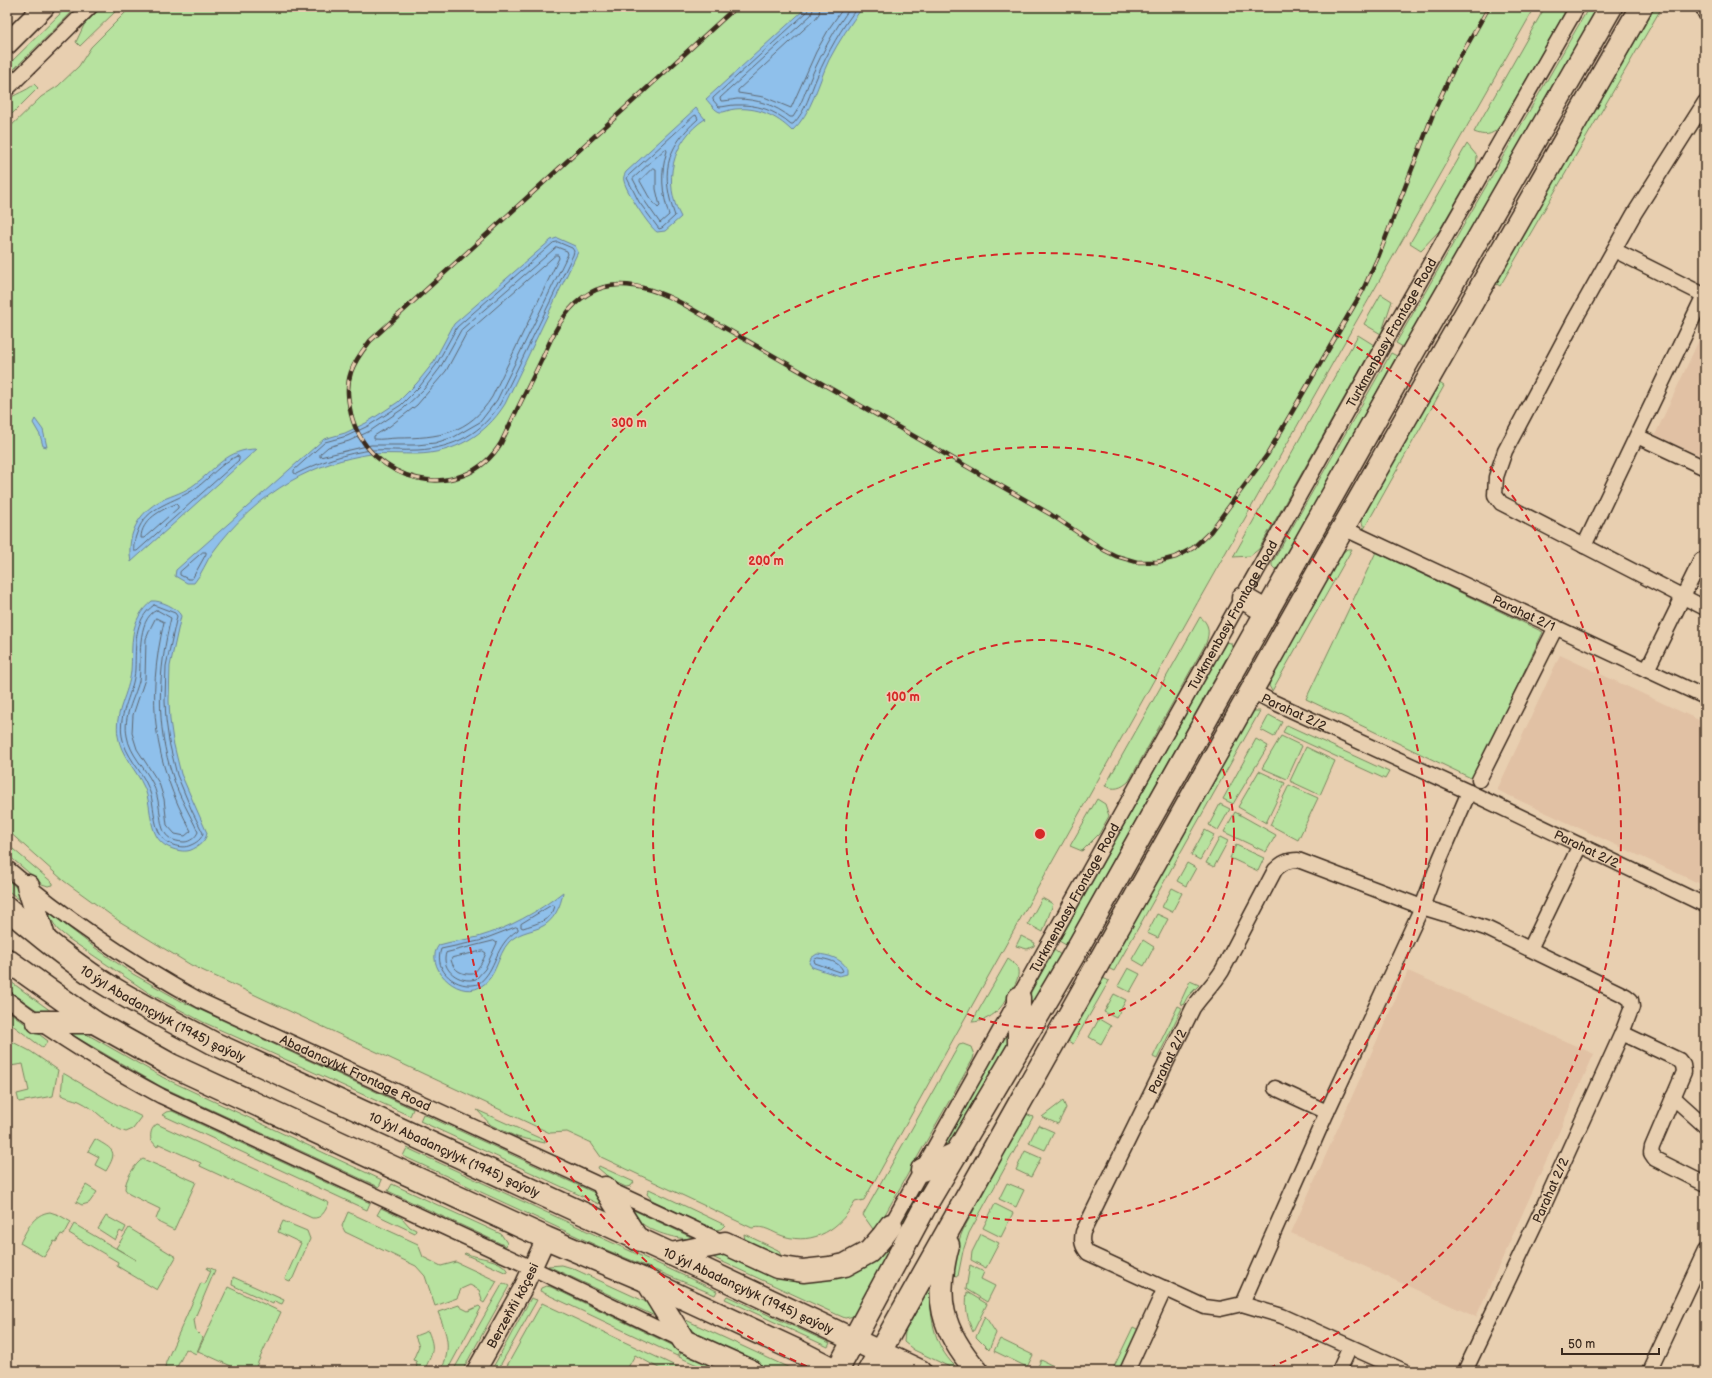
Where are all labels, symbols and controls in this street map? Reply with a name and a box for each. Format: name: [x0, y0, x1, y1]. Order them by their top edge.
street label: Turkmenbasy Frontage Road: [1343, 256, 1440, 410]
text: 300 m: [611, 416, 647, 431]
street label: Turkmenbasy Frontage Road: [1185, 538, 1281, 693]
text: 200 m: [748, 554, 784, 569]
street label: Parahat 2/1: [1490, 592, 1558, 635]
text: 100 m: [886, 690, 920, 705]
street label: Parahat 2/2: [1258, 690, 1329, 735]
street label: Turkmenbasy Frontage Road: [1027, 821, 1123, 976]
centre of rings: [1033, 827, 1047, 841]
street label: Parahat 2/2: [1551, 827, 1622, 872]
street label: 10 ýyl Abadançylyk (1945) şaýoly: [77, 962, 248, 1066]
street label: Parahat 2/2: [1145, 1026, 1191, 1097]
street label: Abadancylyk Frontage Road: [277, 1032, 433, 1115]
street label: 10 ýyl Abadançylyk (1945) şaýoly: [366, 1109, 542, 1202]
street label: Parahat 2/2: [1529, 1155, 1573, 1226]
street label: 10 ýyl Abadançylyk (1945) şaýoly: [660, 1244, 836, 1338]
street label: Berzeňňi köçesi: [484, 1261, 542, 1351]
scale bar: [1562, 1330, 1659, 1356]
text: 50 m: [1568, 1337, 1595, 1352]

